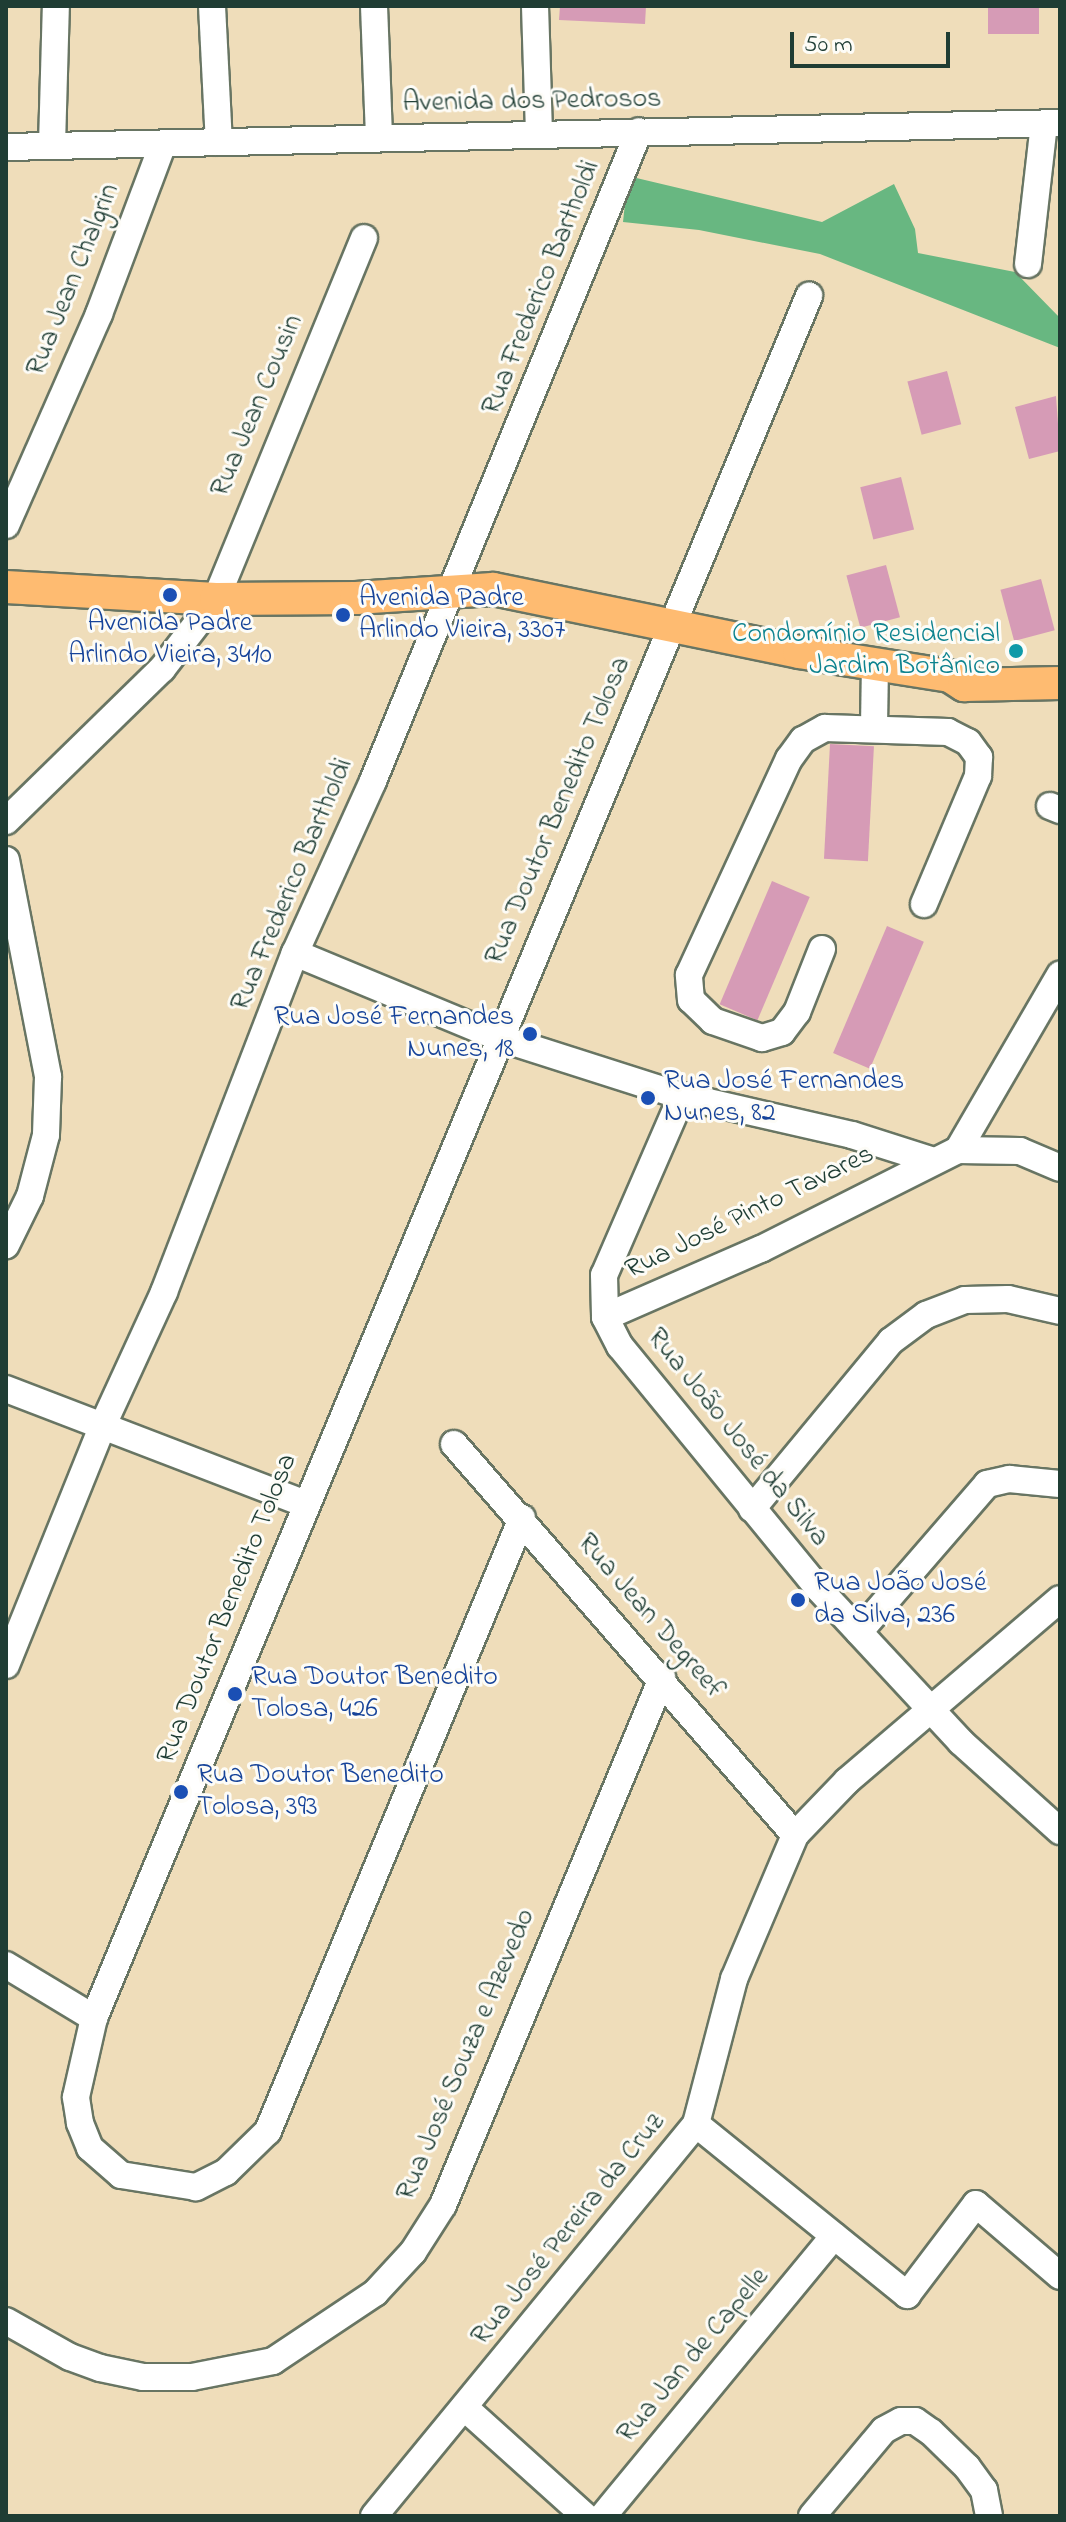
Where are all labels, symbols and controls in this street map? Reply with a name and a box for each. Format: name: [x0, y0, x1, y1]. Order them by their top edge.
scale bar: [794, 16, 954, 66]
text: 50 m: [804, 28, 853, 63]
street label: Avenida dos Pedrosos: [402, 83, 662, 121]
street label: Rua Frederico Bartholdi: [476, 156, 608, 420]
street label: Rua Jean Chalgrin: [20, 179, 128, 381]
street label: Rua Jean Cousin: [205, 310, 311, 502]
place label: Avenida Padre Arlindo Vieira, 3307: [359, 582, 565, 648]
marker: Avenida Padre Arlindo Vieira, 3410: [161, 586, 179, 604]
marker: Avenida Padre Arlindo Vieira, 3307: [334, 606, 352, 624]
place label: Avenida Padre Arlindo Vieira, 3410: [68, 607, 272, 673]
place label: Condomínio Residencial Jardim Botânico: [732, 618, 1000, 684]
marker: Condomínio Residencial Jardim Botânico: [1007, 642, 1025, 660]
street label: Rua Doutor Benedito Tolosa: [479, 652, 639, 970]
street label: Rua Frederico Bartholdi: [225, 754, 361, 1016]
place label: Rua José Fernandes Nunes, 18: [274, 1001, 514, 1067]
marker: Rua José Fernandes Nunes, 18: [521, 1025, 539, 1043]
place label: Rua José Fernandes Nunes, 82: [664, 1065, 904, 1131]
marker: Rua José Fernandes Nunes, 82: [639, 1089, 657, 1107]
street label: Rua José Pinto Tavares: [620, 1138, 880, 1288]
street label: Rua João José da Silva: [639, 1322, 835, 1554]
street label: Rua Doutor Benedito Tolosa: [150, 1449, 306, 1769]
street label: Rua Jean Degreef: [569, 1527, 731, 1707]
place label: Rua João José da Silva, 236: [814, 1567, 987, 1633]
marker: Rua João José da Silva, 236: [789, 1591, 807, 1609]
place label: Rua Doutor Benedito Tolosa, 426: [251, 1661, 498, 1727]
marker: Rua Doutor Benedito Tolosa, 426: [226, 1685, 244, 1703]
place label: Rua Doutor Benedito Tolosa, 393: [197, 1759, 444, 1825]
marker: Rua Doutor Benedito Tolosa, 393: [172, 1783, 190, 1801]
street label: Rua José Souza e Azevedo: [390, 1904, 544, 2206]
street label: Rua José Pereira da Cruz: [465, 2107, 673, 2353]
street label: Rua Jan de Capelle: [611, 2261, 777, 2451]

